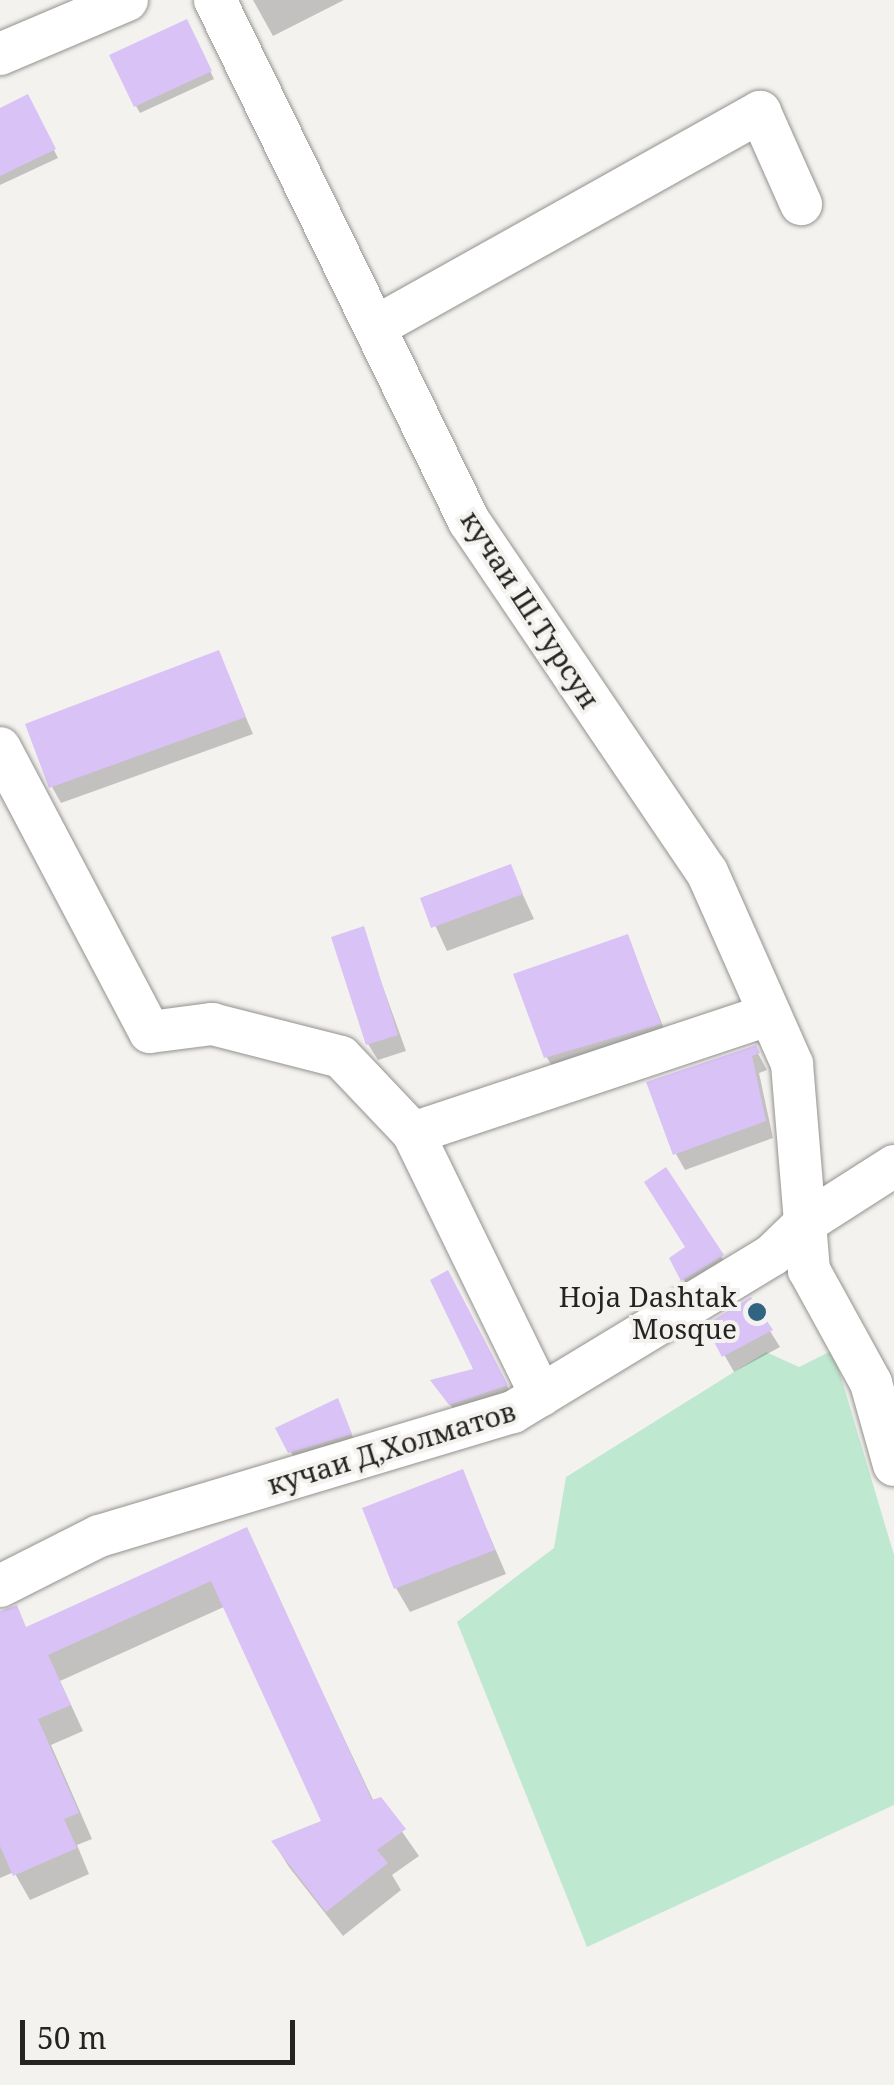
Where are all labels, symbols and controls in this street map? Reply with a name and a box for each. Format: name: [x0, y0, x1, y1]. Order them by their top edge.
street label: кучаи Ш.Турсун: [455, 504, 607, 714]
place label: Hoja Dashtak Mosque: [559, 1279, 737, 1345]
marker: Hoja Dashtak Mosque: [746, 1301, 768, 1323]
street label: кучаи Д,Холматов: [263, 1393, 519, 1501]
scale bar: [25, 2000, 300, 2062]
text: 50 m: [37, 2017, 107, 2058]

